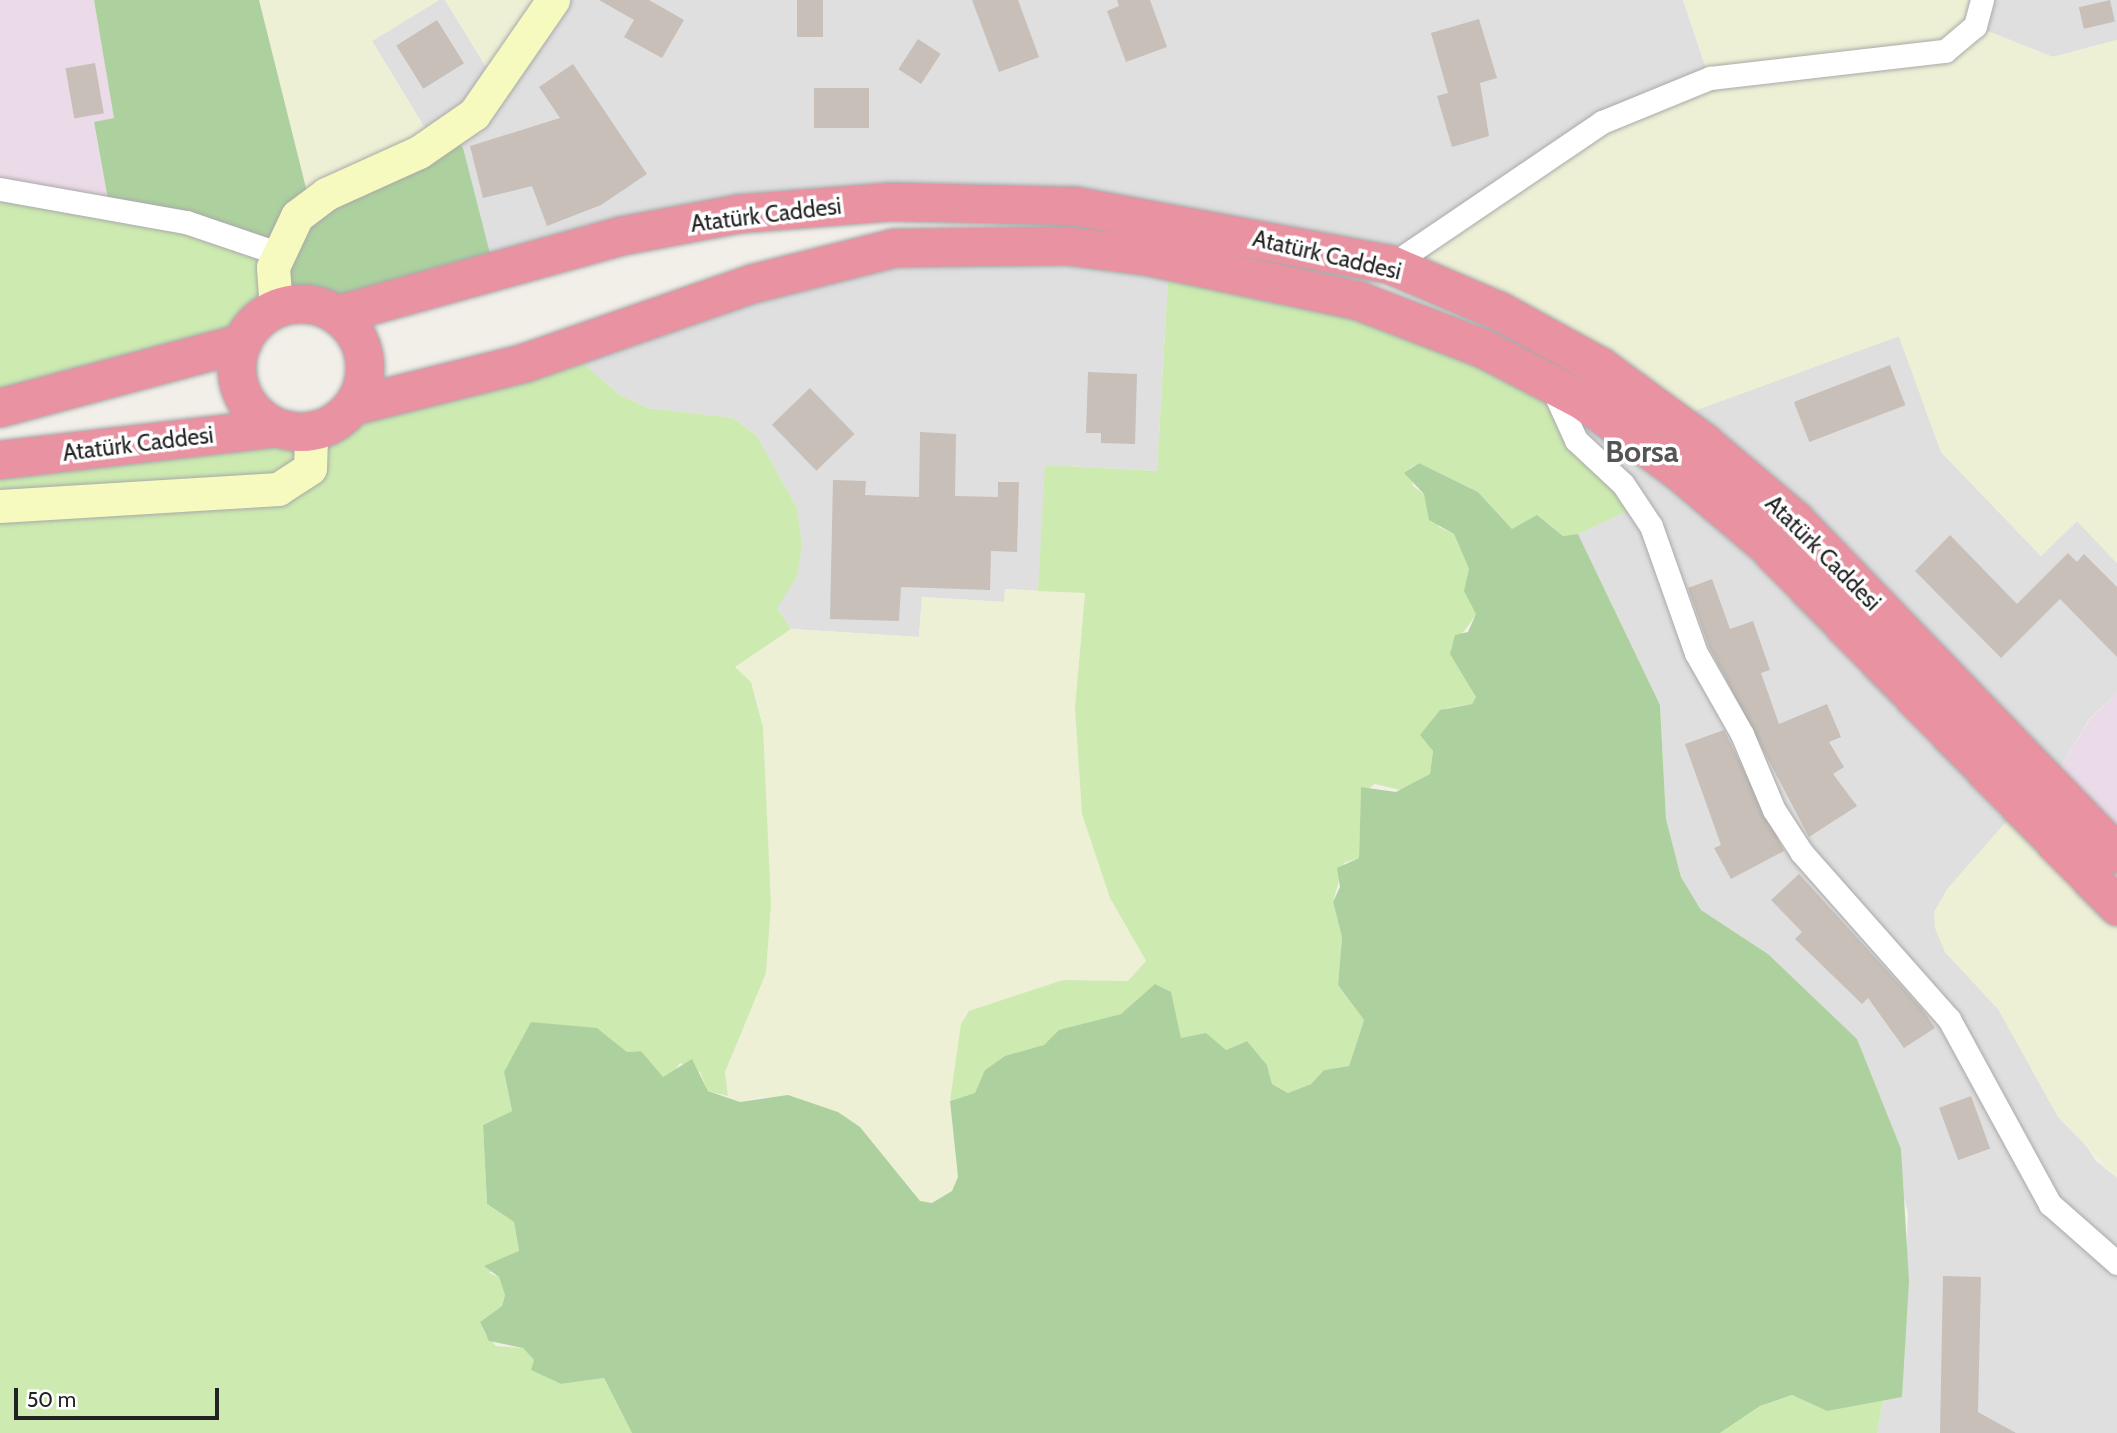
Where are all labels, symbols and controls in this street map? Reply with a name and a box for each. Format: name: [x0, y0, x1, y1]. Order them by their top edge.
street label: Atatürk Caddesi: [689, 192, 843, 238]
street label: Atatürk Caddesi: [1250, 225, 1404, 285]
street label: Atatürk Caddesi: [61, 421, 215, 467]
district label: Borsa: [1605, 434, 1679, 470]
street label: Atatürk Caddesi: [1760, 490, 1886, 616]
scale bar: [18, 1374, 222, 1418]
text: 50 m: [27, 1387, 76, 1412]

